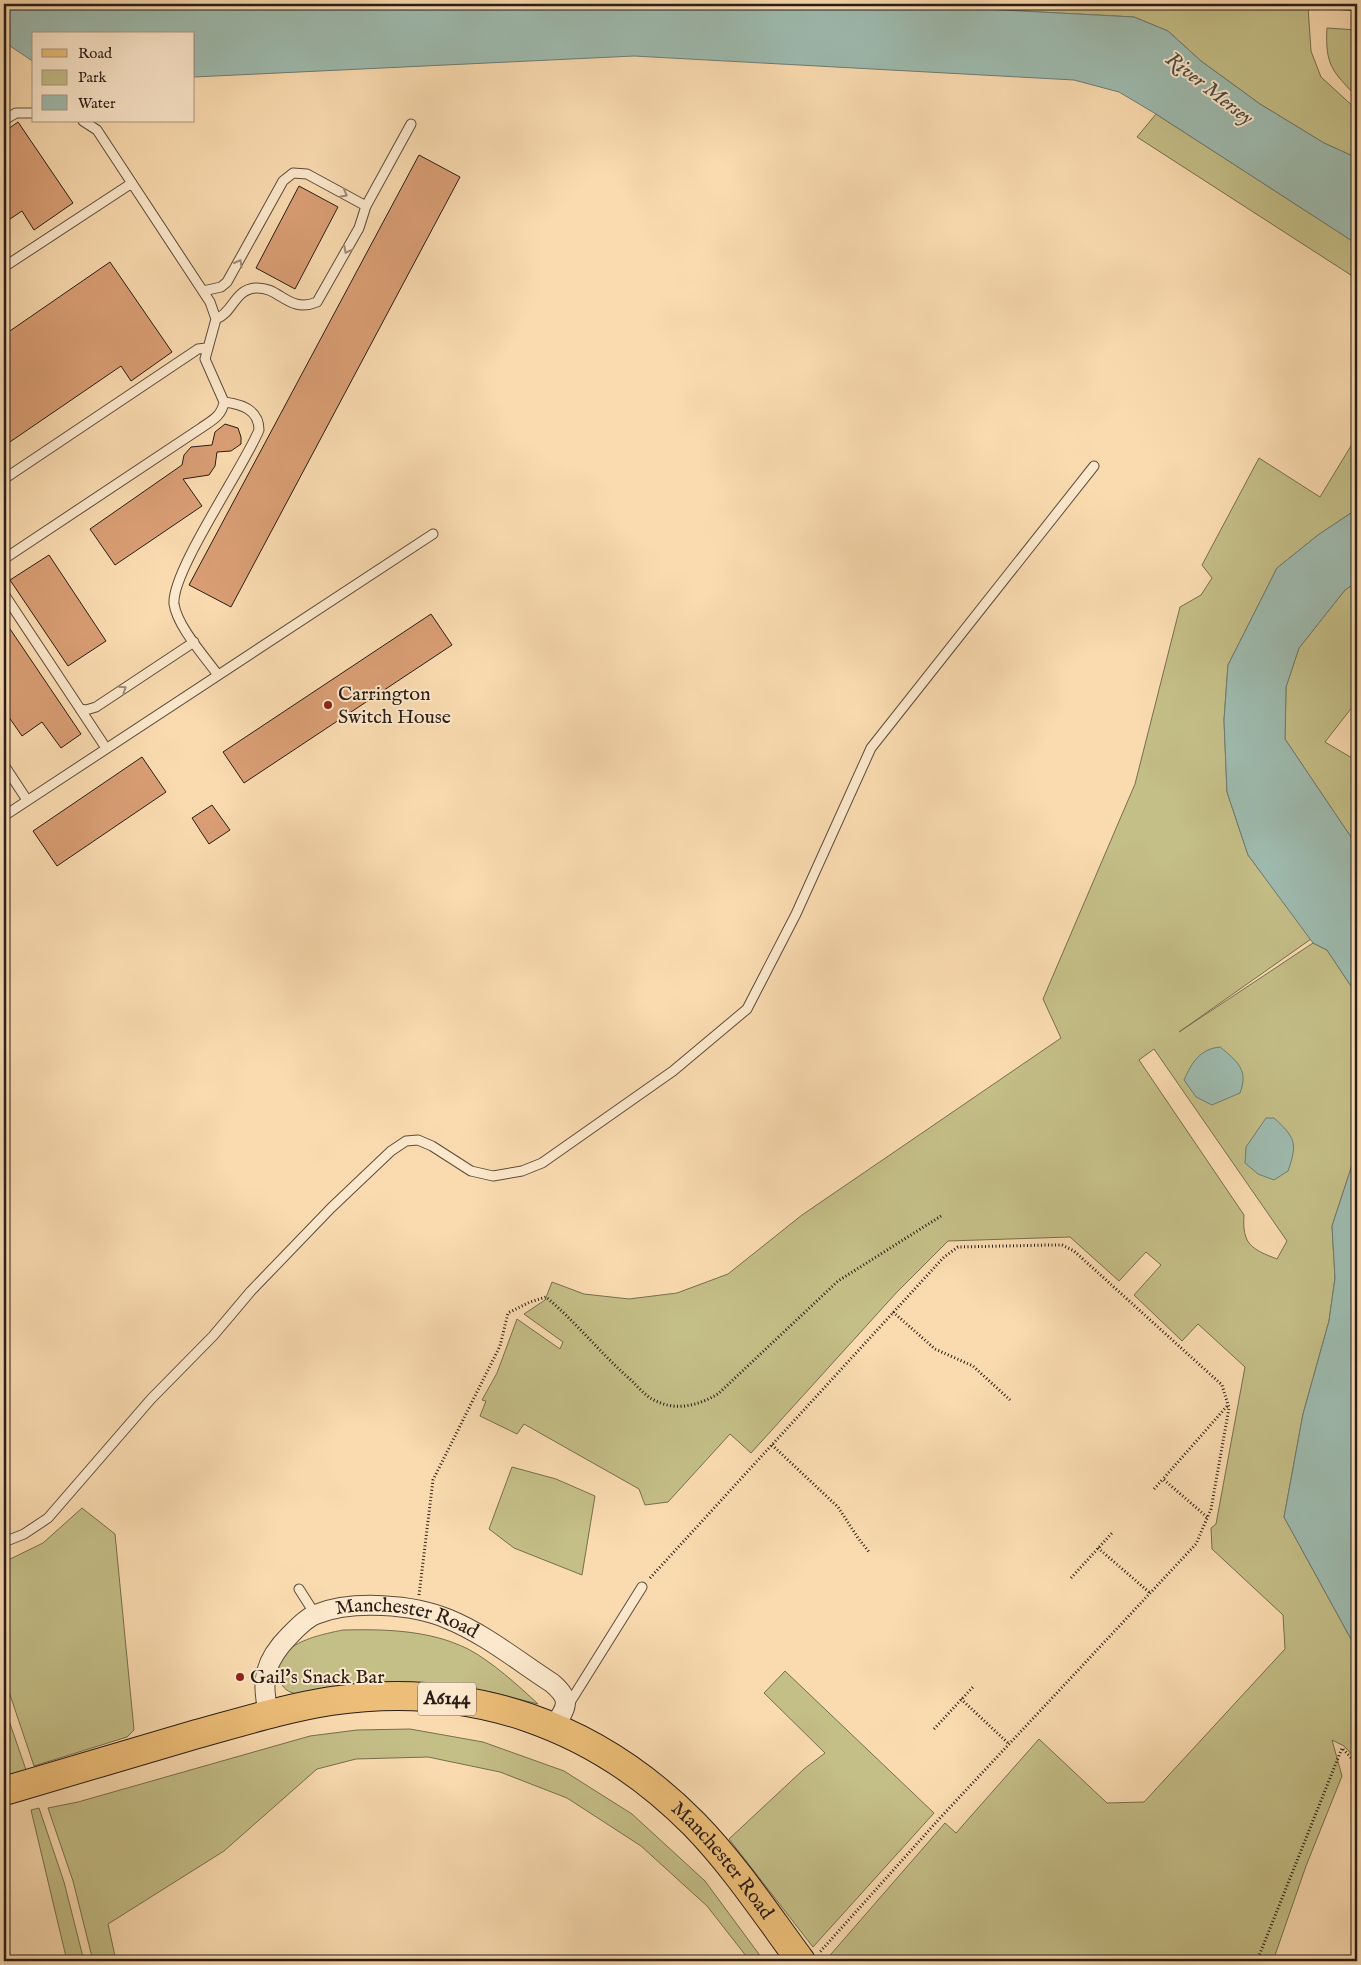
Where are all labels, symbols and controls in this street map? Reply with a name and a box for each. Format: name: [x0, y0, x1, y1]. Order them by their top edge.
legend: [32, 32, 195, 122]
text: Road: [78, 44, 113, 63]
water label: River Mersey: [1160, 46, 1258, 132]
text: Park: [78, 68, 108, 87]
text: Water: [78, 94, 116, 113]
one-way arrow: [339, 188, 348, 198]
one-way arrow: [343, 245, 353, 254]
one-way arrow: [233, 259, 243, 268]
place label: Carrington Switch House: [338, 682, 451, 730]
one-way arrow: [117, 686, 126, 695]
marker: Carrington Switch House: [322, 699, 334, 711]
street label: Manchester Road: [334, 1593, 483, 1644]
place label: Gail's Snack Bar: [250, 1665, 385, 1690]
marker: Gail's Snack Bar: [234, 1671, 246, 1683]
road number: A6144: [418, 1682, 476, 1716]
street label: Manchester Road: [666, 1796, 779, 1925]

